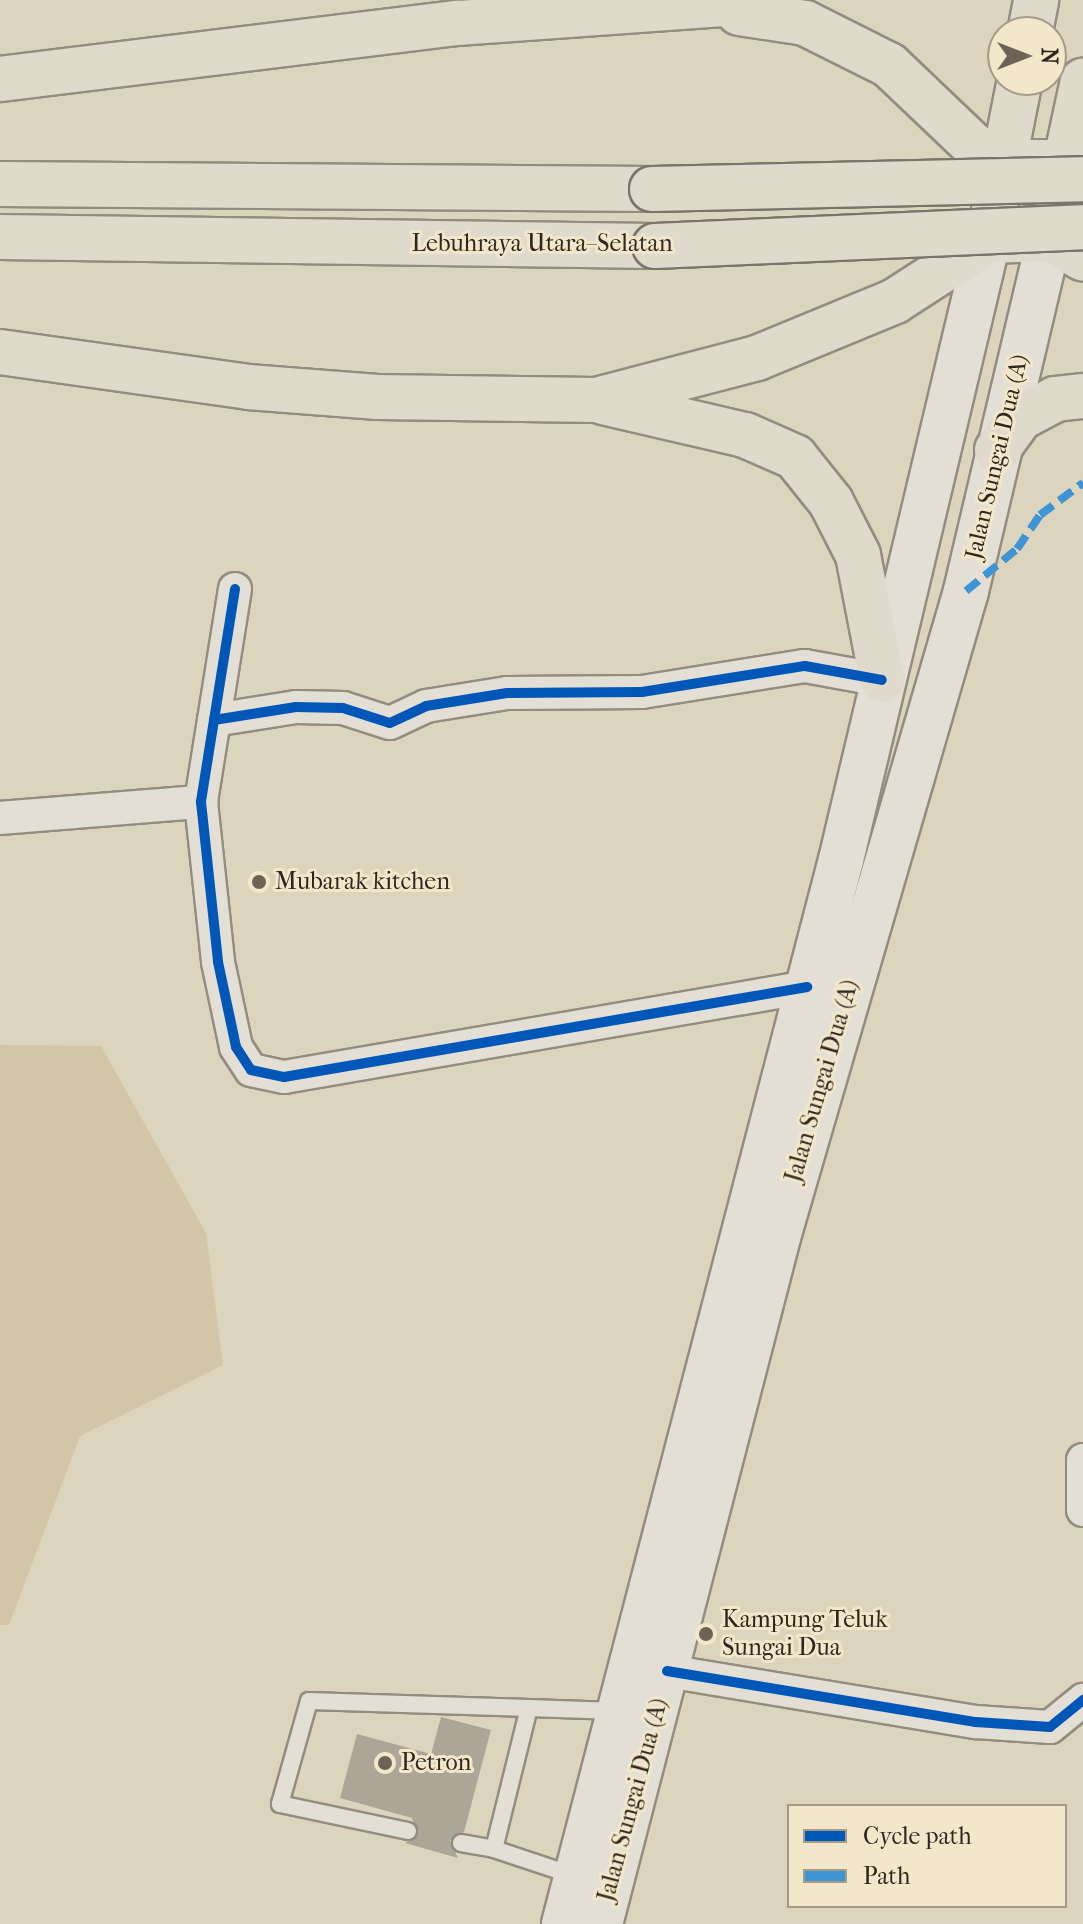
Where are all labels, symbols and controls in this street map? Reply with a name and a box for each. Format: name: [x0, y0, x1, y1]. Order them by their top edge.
north arrow: [987, 16, 1067, 96]
text: N: [1036, 48, 1062, 64]
street label: Lebuhraya Utara–Selatan: [411, 230, 673, 258]
street label: Jalan Sungai Dua (A): [959, 352, 1035, 562]
place label: Mubarak kitchen: [275, 868, 450, 896]
marker: Mubarak kitchen: [250, 873, 268, 891]
street label: Jalan Sungai Dua (A): [779, 976, 865, 1186]
place label: Kampung Teluk Sungai Dua: [722, 1606, 888, 1662]
marker: Kampung Teluk Sungai Dua: [697, 1625, 715, 1643]
street label: Jalan Sungai Dua (A): [592, 1695, 674, 1905]
place label: Petron: [401, 1749, 471, 1777]
marker: Petron: [376, 1754, 394, 1772]
legend: [787, 1804, 1067, 1908]
text: Cycle path: [863, 1822, 972, 1850]
text: Path: [863, 1862, 910, 1890]

